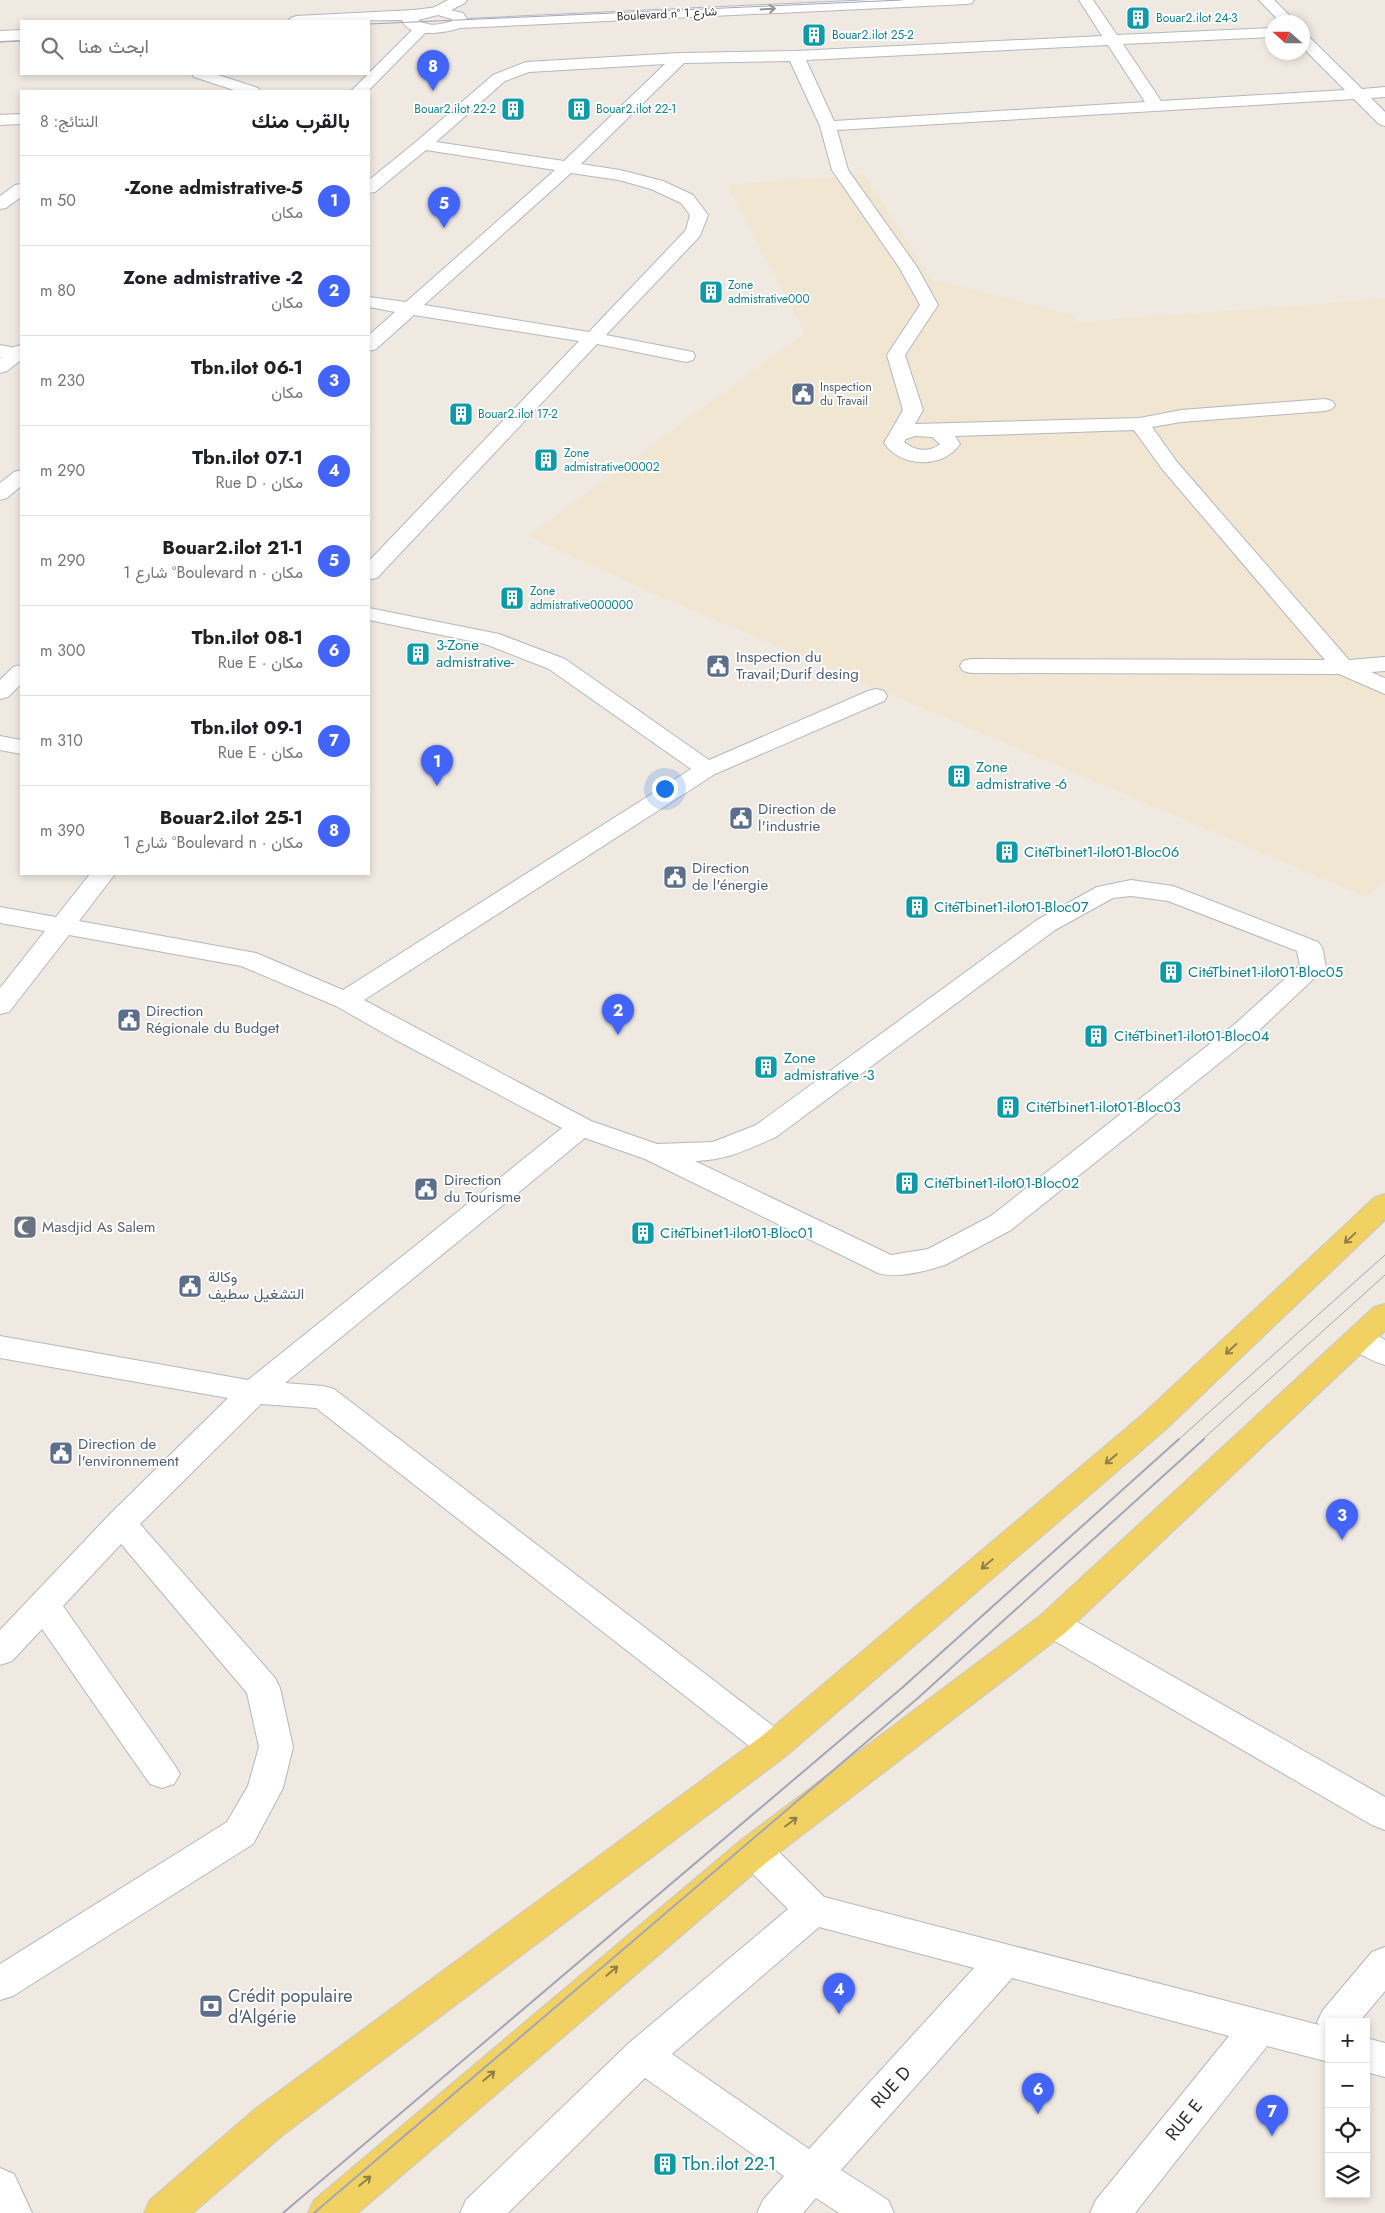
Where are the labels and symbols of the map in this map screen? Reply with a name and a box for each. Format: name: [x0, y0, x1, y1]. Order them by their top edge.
street label: Boulevard n° شارع 1: [616, 2, 718, 26]
one-way arrow: [760, 5, 776, 14]
building icon: Bouar2.ilot 24-3: [1125, 5, 1151, 31]
place label: Bouar2.ilot 24-3: [1156, 9, 1238, 27]
north arrow: [1265, 15, 1310, 60]
building icon: Bouar2.ilot 25-2: [801, 22, 827, 48]
place label: Bouar2.ilot 25-2: [832, 26, 914, 44]
pin: 8: [417, 50, 449, 91]
building icon: Bouar2.ilot 22-2: [500, 96, 526, 122]
building icon: Bouar2.ilot 22-1: [566, 96, 592, 122]
place label: Bouar2.ilot 22-2: [414, 100, 496, 118]
place label: Bouar2.ilot 22-1: [596, 100, 676, 118]
pin: 5: [428, 187, 460, 228]
place label: Zone admistrative000: [728, 276, 810, 308]
building icon: Zone admistrative000: [698, 279, 724, 305]
place label: Inspection du Travail: [820, 378, 872, 410]
public building icon: Inspection du Travail: [790, 381, 816, 407]
building icon: Bouar2.ilot 17-2: [448, 401, 474, 427]
place label: Bouar2.ilot 17-2: [478, 405, 558, 423]
place label: Zone admistrative00002: [564, 444, 660, 476]
building icon: Zone admistrative00002: [533, 447, 559, 473]
place label: Zone admistrative000000: [530, 582, 633, 614]
building icon: Zone admistrative000000: [499, 585, 525, 611]
place label: 3-Zone admistrative-: [436, 634, 515, 673]
building icon: 3-Zone admistrative-: [405, 641, 431, 667]
place label: Inspection du Travail;Durif desing: [736, 646, 859, 685]
public building icon: Inspection du Travail;Durif desing: [705, 653, 731, 679]
pin: 1: [421, 745, 453, 786]
place label: Zone admistrative -6: [976, 756, 1067, 795]
building icon: Zone admistrative -6: [946, 763, 972, 789]
your location: [652, 776, 678, 802]
place label: Direction de l'industrie: [758, 798, 837, 837]
public building icon: Direction de l'industrie: [728, 805, 754, 831]
building icon: CitéTbinet1-ilot01-Bloc06: [994, 839, 1020, 865]
place label: CitéTbinet1-ilot01-Bloc06: [1024, 841, 1179, 863]
place label: Direction de l'énergie: [692, 857, 768, 896]
public building icon: Direction de l'énergie: [662, 864, 688, 890]
building icon: CitéTbinet1-ilot01-Bloc07: [904, 894, 930, 920]
place label: CitéTbinet1-ilot01-Bloc07: [934, 896, 1089, 918]
building icon: CitéTbinet1-ilot01-Bloc05: [1158, 959, 1184, 985]
place label: CitéTbinet1-ilot01-Bloc05: [1188, 961, 1343, 983]
pin: 2: [602, 994, 634, 1035]
place label: Direction Régionale du Budget: [146, 1000, 280, 1039]
public building icon: Direction Régionale du Budget: [116, 1007, 142, 1033]
building icon: CitéTbinet1-ilot01-Bloc04: [1083, 1023, 1109, 1049]
place label: CitéTbinet1-ilot01-Bloc04: [1114, 1025, 1270, 1047]
place label: Zone admistrative -3: [784, 1047, 875, 1086]
building icon: Zone admistrative -3: [753, 1054, 779, 1080]
building icon: CitéTbinet1-ilot01-Bloc03: [995, 1094, 1021, 1120]
place label: CitéTbinet1-ilot01-Bloc03: [1026, 1096, 1181, 1118]
place label: Direction du Tourisme: [444, 1169, 521, 1208]
building icon: CitéTbinet1-ilot01-Bloc02: [894, 1170, 920, 1196]
place label: CitéTbinet1-ilot01-Bloc02: [924, 1172, 1079, 1194]
public building icon: Direction du Tourisme: [413, 1176, 439, 1202]
mosque icon: Masdjid As Salem: [12, 1214, 38, 1240]
place label: Masdjid As Salem: [42, 1216, 155, 1238]
building icon: CitéTbinet1-ilot01-Bloc01: [630, 1220, 656, 1246]
place label: CitéTbinet1-ilot01-Bloc01: [660, 1222, 814, 1244]
one-way arrow: [1343, 1232, 1356, 1244]
place label: وكالة التشغيل سطيف: [208, 1266, 304, 1305]
public building icon: وكالة التشغيل سطيف: [177, 1273, 203, 1299]
one-way arrow: [1225, 1343, 1238, 1355]
place label: Direction de l'environnement: [78, 1433, 179, 1472]
public building icon: Direction de l'environnement: [48, 1440, 74, 1466]
one-way arrow: [1105, 1453, 1118, 1464]
pin: 3: [1326, 1499, 1358, 1540]
one-way arrow: [981, 1558, 994, 1570]
one-way arrow: [784, 1817, 797, 1828]
one-way arrow: [606, 1965, 619, 1977]
pin: 4: [823, 1973, 855, 2014]
place label: Crédit populaire d'Algérie: [228, 1983, 353, 2030]
bank icon: Crédit populaire d'Algérie: [198, 1993, 224, 2019]
street label: RUE D: [865, 2060, 917, 2114]
one-way arrow: [482, 2070, 495, 2082]
pin: 6: [1022, 2073, 1054, 2114]
street label: RUE E: [1159, 2094, 1209, 2146]
pin: 7: [1256, 2095, 1288, 2136]
building icon: Tbn.ilot 22-1: [652, 2151, 678, 2177]
place label: Tbn.ilot 22-1: [682, 2151, 776, 2177]
one-way arrow: [358, 2176, 371, 2187]

